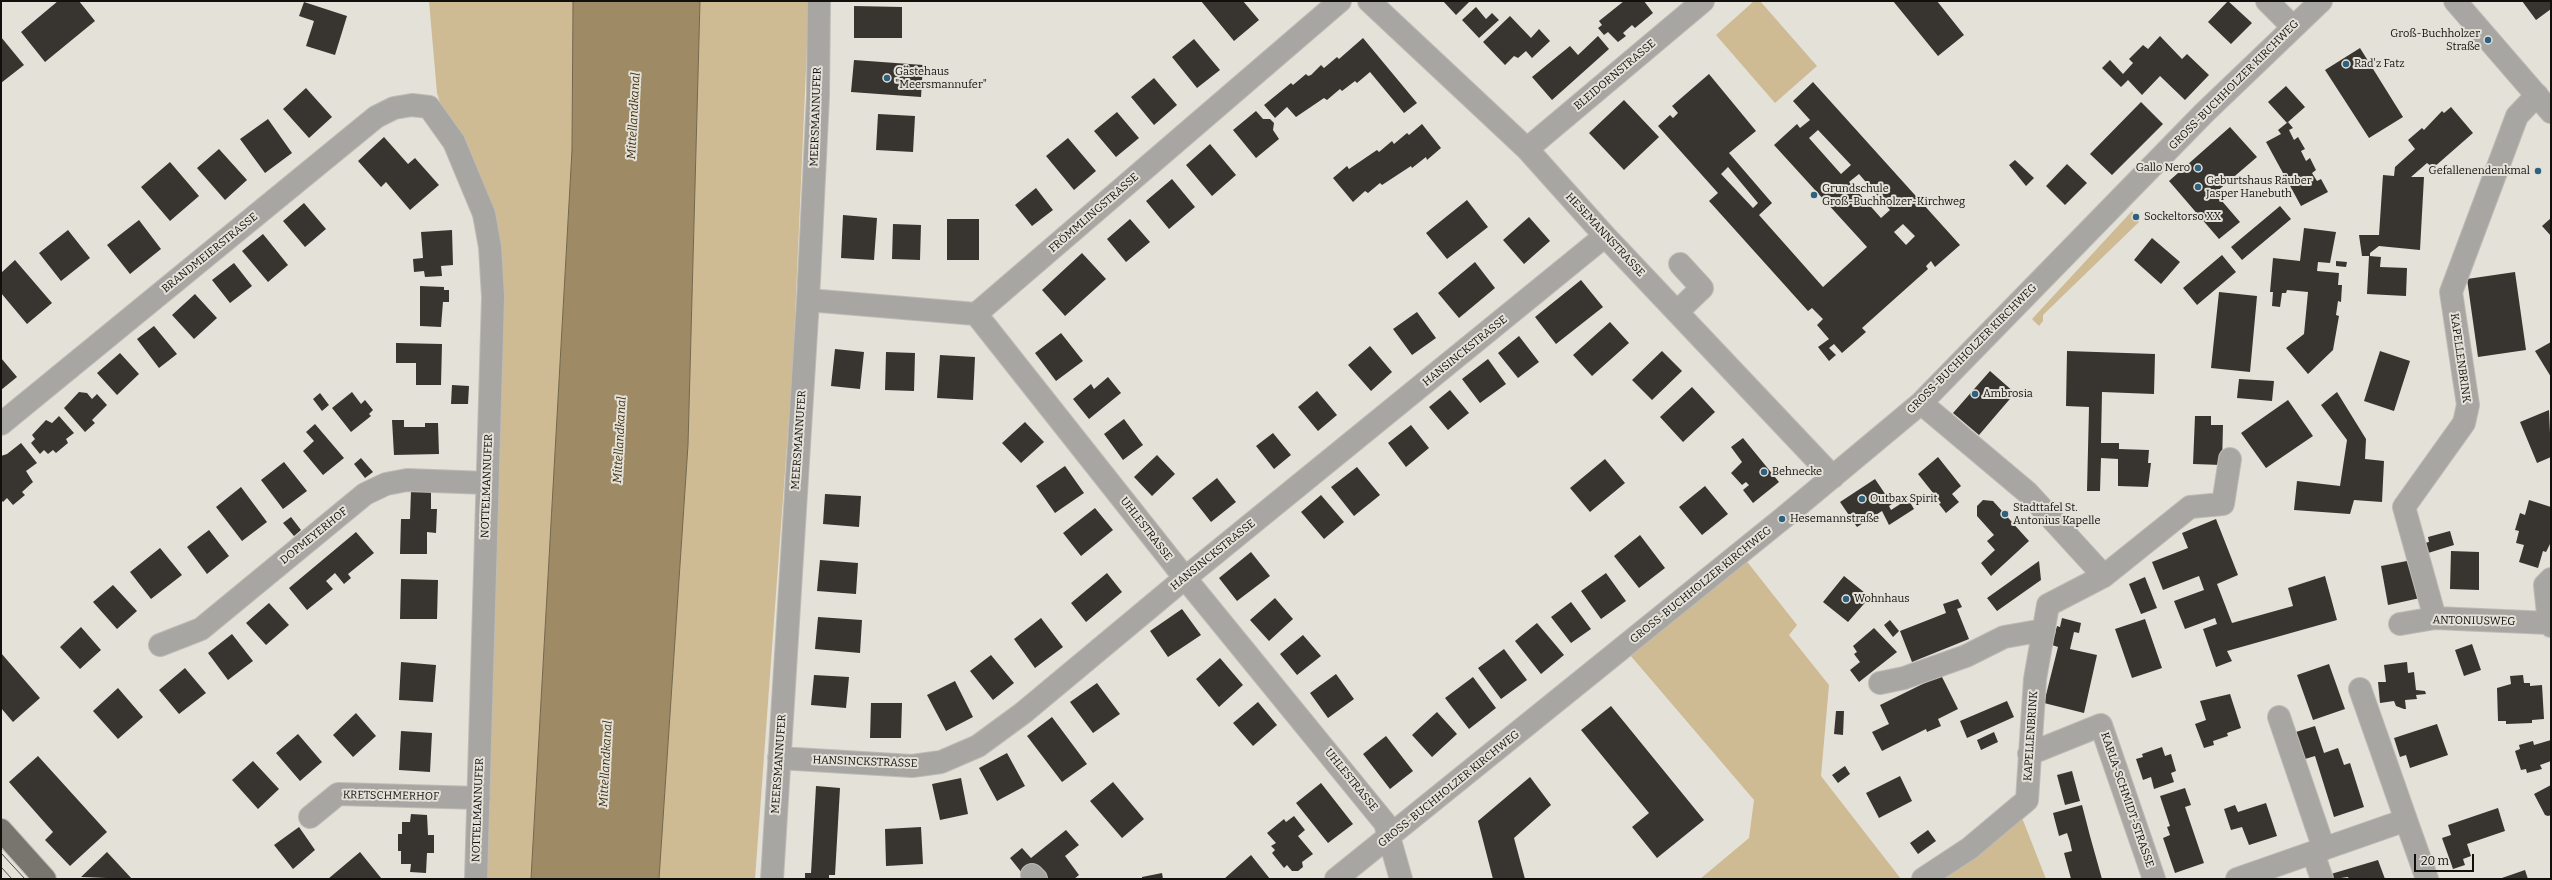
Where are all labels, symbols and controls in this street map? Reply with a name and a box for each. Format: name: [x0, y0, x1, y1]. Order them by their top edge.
street label: GROSS-BUCHHOLZER KIRCHWEG: [2166, 17, 2302, 153]
place label: Groß-Buchholzer Straße: [2390, 27, 2480, 53]
marker: Groß-Buchholzer Straße: [2483, 35, 2493, 45]
street label: BLEIDORNSTRASSE: [1572, 37, 1658, 113]
place label: Rad'z Fatz: [2354, 57, 2405, 71]
marker: Rad'z Fatz: [2341, 59, 2351, 69]
place label: Gästehaus "Meersmannufer": [895, 65, 987, 91]
street label: MEERSMANNUFER: [808, 67, 824, 167]
water label: Mittellandkanal: [625, 72, 643, 160]
marker: Gästehaus "Meersmannufer": [882, 73, 892, 83]
place label: Gallo Nero: [2136, 161, 2190, 175]
marker: Gallo Nero: [2193, 163, 2203, 173]
place label: Gefallenendenkmal: [2429, 164, 2530, 178]
marker: Gefallenendenkmal: [2533, 166, 2543, 176]
street label: FRÖMMLINGSTRASSE: [1046, 170, 1142, 256]
place label: Geburtshaus Räuber Jasper Hanebuth: [2206, 174, 2312, 200]
place label: Grundschule Groß-Buchholzer-Kirchweg: [1822, 182, 1965, 208]
marker: Geburtshaus Räuber Jasper Hanebuth: [2193, 182, 2203, 192]
street label: HESEMANNSTRASSE: [1563, 190, 1647, 280]
marker: Grundschule Groß-Buchholzer-Kirchweg: [1809, 190, 1819, 200]
street label: BRANDMEIERSTRASSE: [159, 210, 261, 296]
place label: Sockeltorso XX: [2144, 210, 2221, 224]
marker: Sockeltorso XX: [2131, 212, 2141, 222]
street label: GROSS-BUCHHOLZER KIRCHWEG: [1904, 281, 2040, 417]
street label: KAPELLENBRINK: [2447, 312, 2473, 404]
street label: HANSINCKSTRASSE: [1420, 313, 1510, 389]
place label: Ambrosia: [1983, 387, 2033, 401]
marker: Ambrosia: [1970, 389, 1980, 399]
street label: MEERSMANNUFER: [789, 390, 809, 490]
water label: Mittellandkanal: [611, 396, 629, 484]
street label: NOTTELMANNUFER: [479, 434, 495, 538]
place label: Behnecke: [1772, 465, 1822, 479]
marker: Behnecke: [1759, 467, 1769, 477]
place label: Outbax Spirit: [1870, 492, 1938, 506]
marker: Outbax Spirit: [1857, 494, 1867, 504]
street label: UHLESTRASSE: [1117, 495, 1175, 563]
place label: Stadttafel St. Antonius Kapelle: [2013, 501, 2100, 527]
street label: DOPMEYERHOF: [278, 505, 350, 567]
marker: Stadttafel St. Antonius Kapelle: [2000, 509, 2010, 519]
place label: Hesemannstraße: [1790, 512, 1879, 526]
marker: Hesemannstraße: [1777, 514, 1787, 524]
street label: HANSINCKSTRASSE: [1168, 517, 1258, 593]
street label: GROSS-BUCHHOLZER KIRCHWEG: [1628, 524, 1774, 646]
place label: Wohnhaus: [1854, 592, 1910, 606]
marker: Wohnhaus: [1841, 594, 1851, 604]
street label: ANTONIUSWEG: [2433, 614, 2515, 628]
street label: KAPELLENBRINK: [2021, 690, 2041, 782]
street label: MEERSMANNUFER: [769, 714, 789, 814]
water label: Mittellandkanal: [597, 720, 615, 808]
street label: GROSS-BUCHHOLZER KIRCHWEG: [1376, 728, 1522, 850]
street label: KARLA-SCHMIDT-STRASSE: [2098, 731, 2156, 869]
street label: UHLESTRASSE: [1322, 746, 1380, 814]
street label: HANSINCKSTRASSE: [812, 754, 918, 770]
street label: NOTTELMANNUFER: [470, 758, 486, 862]
street label: KRETSCHMERHOF: [343, 789, 439, 803]
scale bar: [2416, 846, 2476, 872]
text: 20 m: [2421, 854, 2449, 868]

